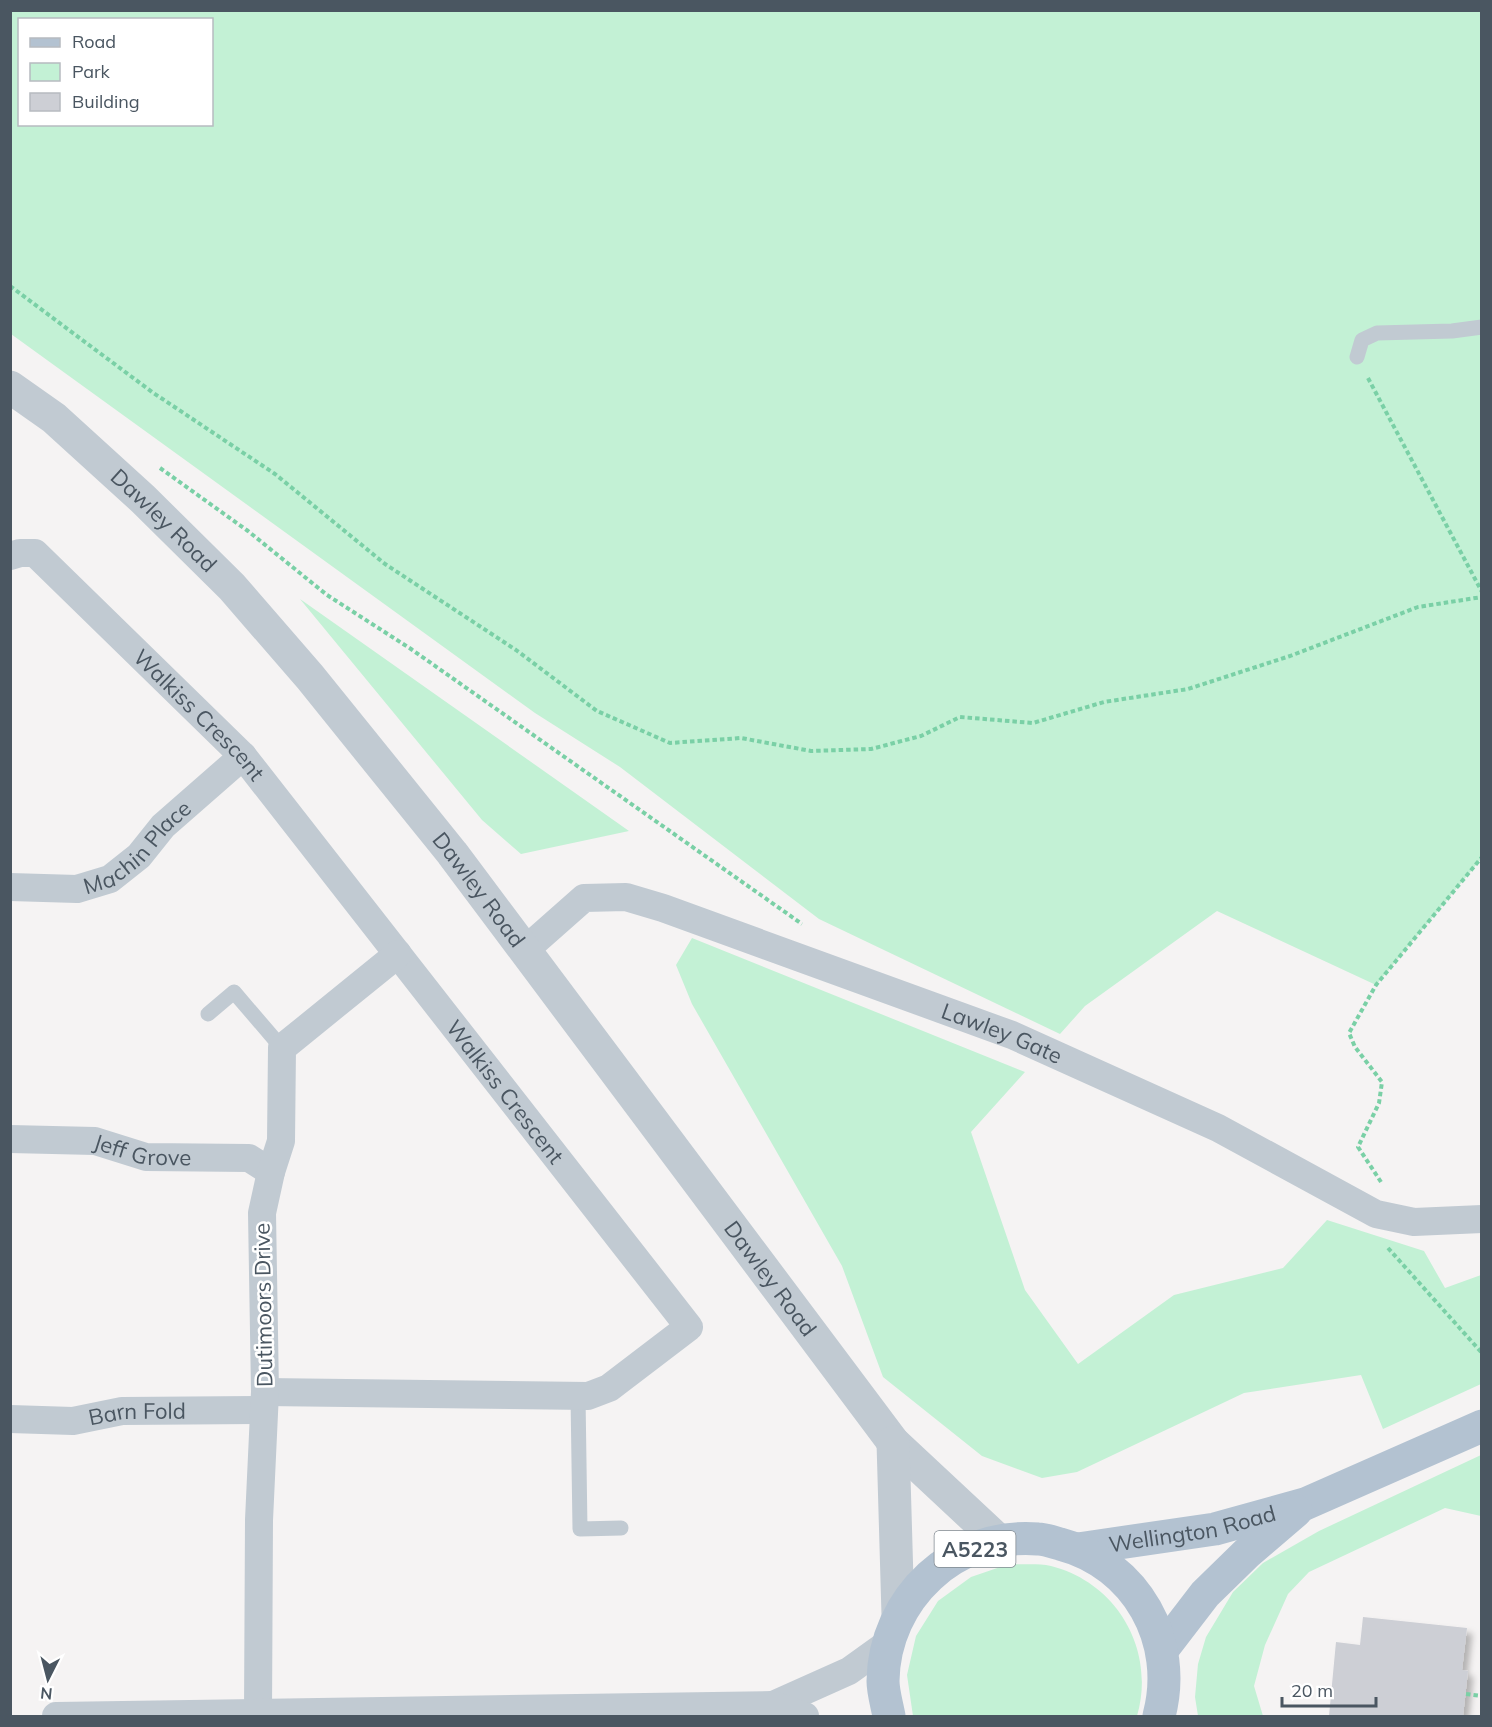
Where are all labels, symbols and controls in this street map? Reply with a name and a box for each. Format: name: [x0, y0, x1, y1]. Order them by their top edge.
legend: [18, 18, 213, 126]
text: Road: [72, 30, 116, 53]
text: Park: [72, 60, 111, 83]
text: Building: [72, 90, 140, 113]
street label: Dawley Road: [105, 463, 223, 578]
street label: Walkiss Crescent: [128, 643, 271, 786]
street label: Machin Place: [80, 794, 197, 900]
street label: Dawley Road: [427, 826, 532, 953]
street label: Lawley Gate: [938, 997, 1067, 1070]
street label: Walkiss Crescent: [440, 1014, 570, 1169]
street label: Jeff Grove: [90, 1127, 191, 1171]
street label: Dawley Road: [718, 1215, 823, 1342]
street label: Dutimoors Drive: [248, 1223, 278, 1387]
street label: Barn Fold: [86, 1397, 186, 1432]
street label: Wellington Road: [1107, 1499, 1279, 1558]
road number: A5223: [934, 1531, 1016, 1567]
north arrow: [18, 1649, 78, 1709]
scale bar: [1282, 1670, 1376, 1708]
text: 20 m: [1291, 1679, 1333, 1702]
text: N: [39, 1683, 53, 1704]

